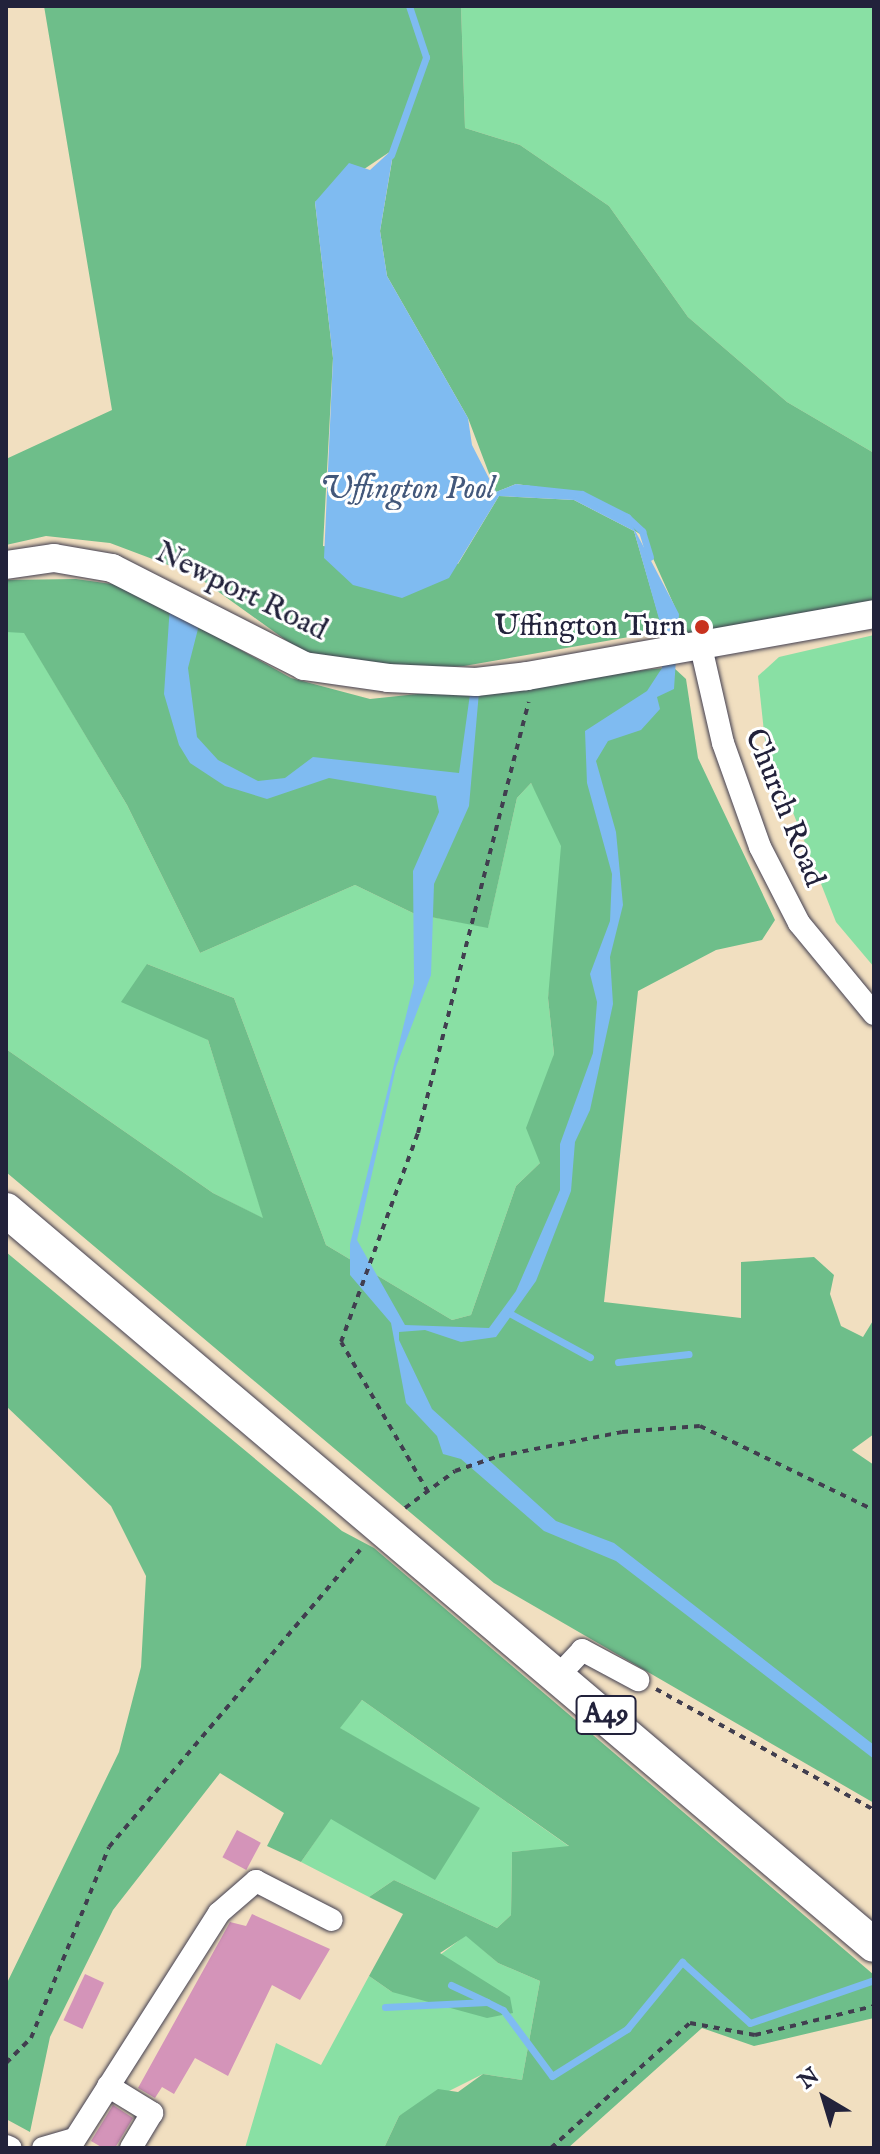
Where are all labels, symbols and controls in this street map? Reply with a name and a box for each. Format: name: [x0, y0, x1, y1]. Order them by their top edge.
water label: Uffington Pool: [320, 471, 494, 509]
street label: Newport Road: [149, 535, 333, 649]
place label: Uffington Turn: [494, 609, 686, 645]
marker: Uffington Turn: [693, 618, 711, 636]
street label: Church Road: [736, 724, 832, 892]
road number: A49: [574, 1691, 638, 1739]
north arrow: [784, 2058, 864, 2138]
text: N: [793, 2062, 825, 2096]

